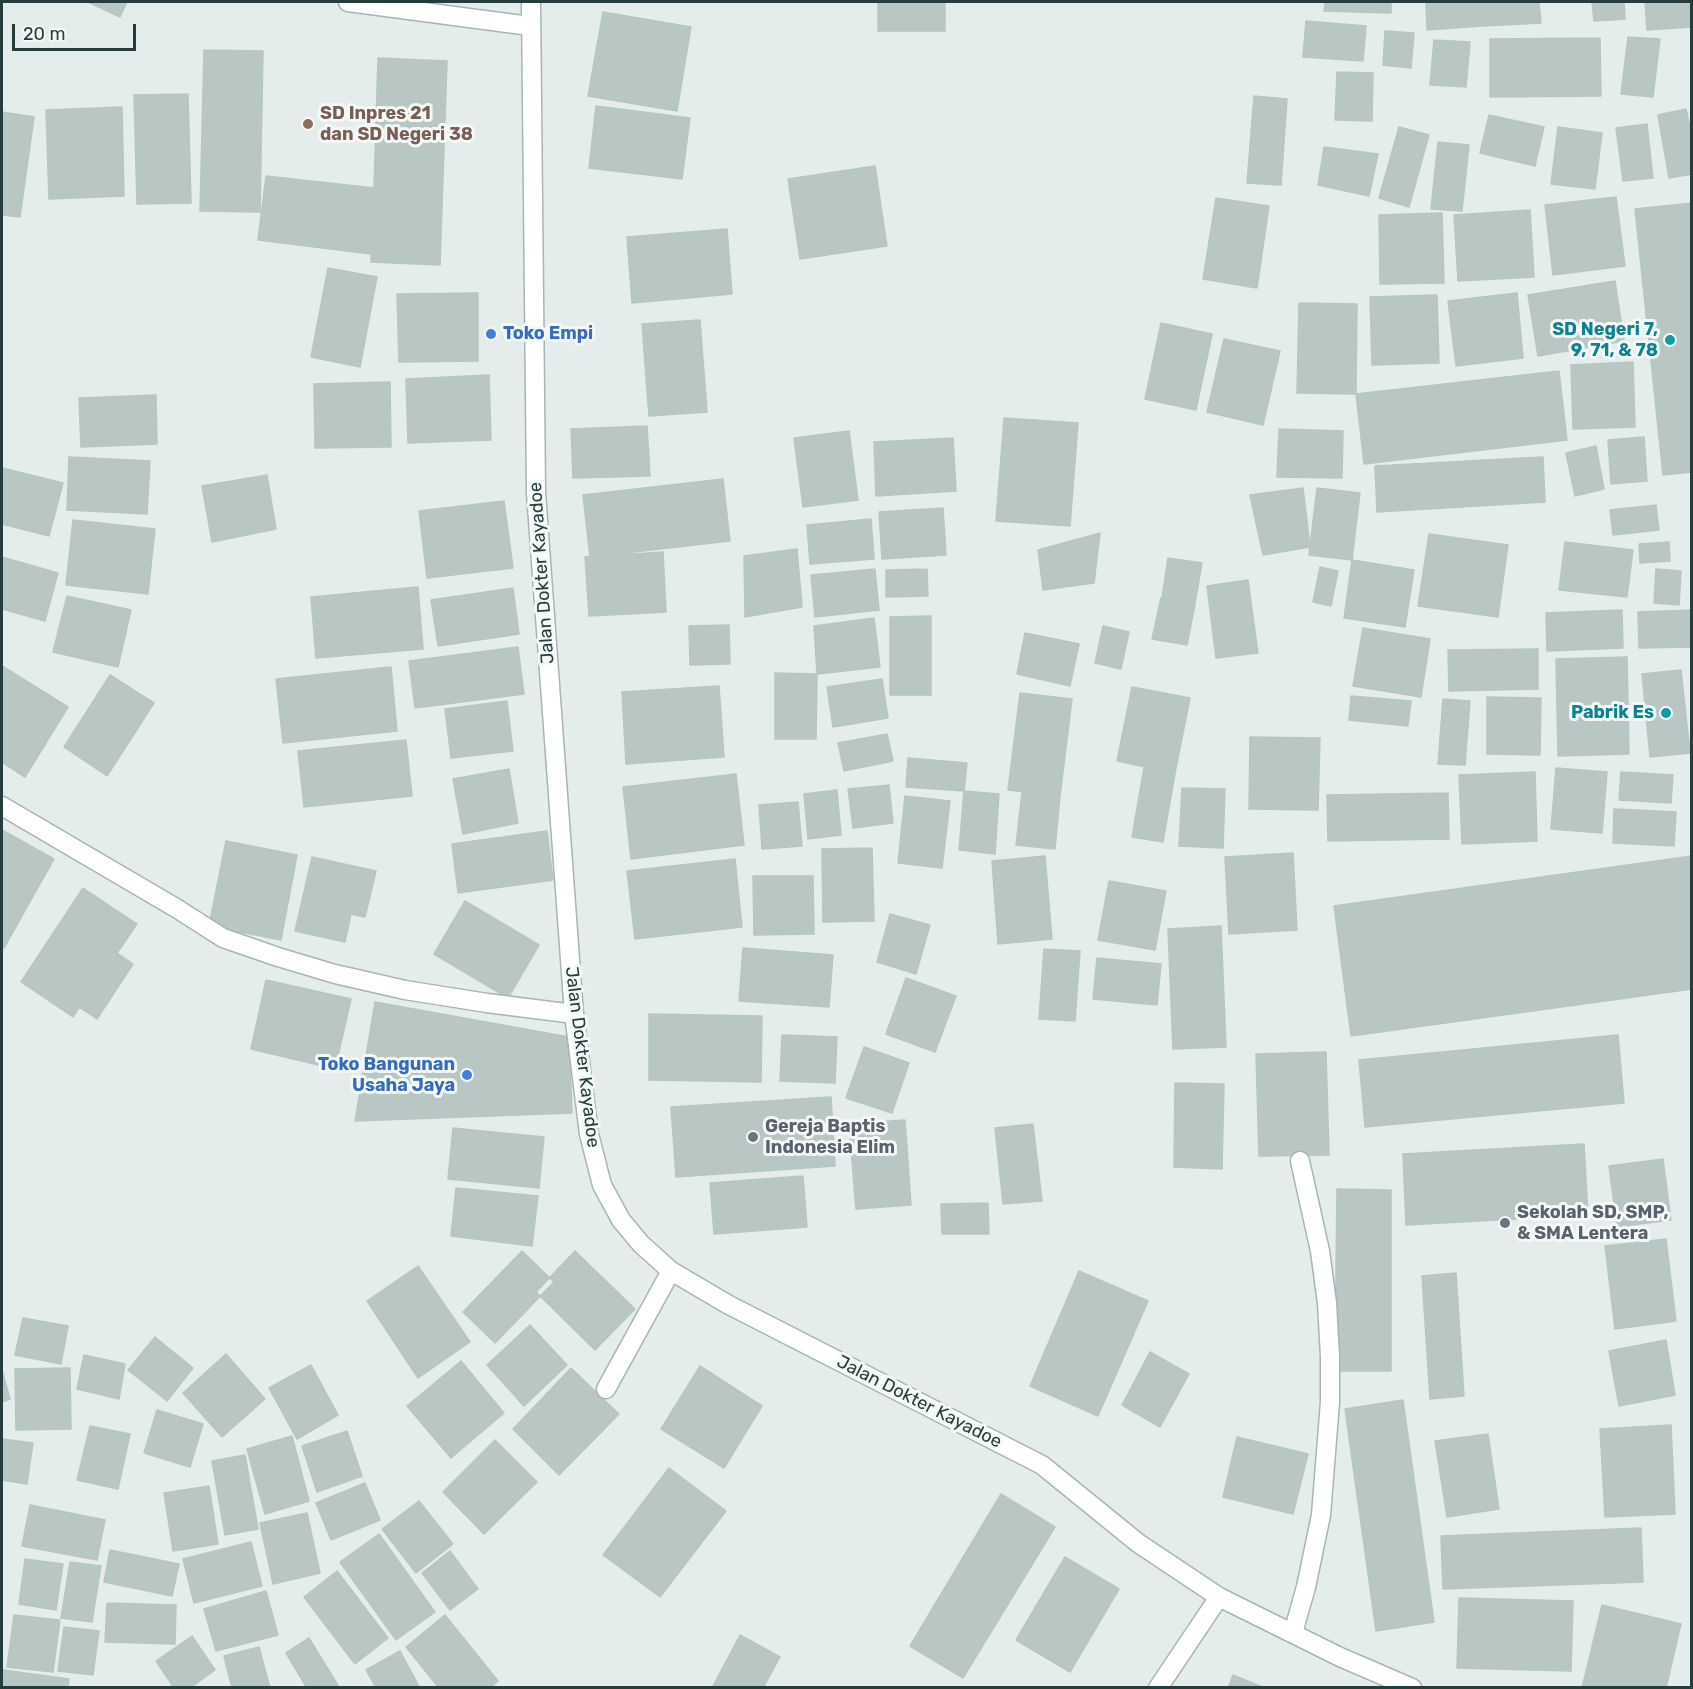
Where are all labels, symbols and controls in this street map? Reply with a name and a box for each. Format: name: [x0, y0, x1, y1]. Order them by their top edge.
scale bar: [15, 12, 140, 50]
text: 20 m: [23, 23, 65, 45]
place label: SD Inpres 21 dan SD Negeri 38: [320, 103, 473, 146]
marker: SD Inpres 21 dan SD Negeri 38: [301, 117, 315, 131]
place label: SD Negeri 7, 9, 71, & 78: [1552, 319, 1658, 362]
place label: Toko Empi: [503, 323, 593, 345]
marker: Toko Empi: [484, 327, 498, 341]
marker: SD Negeri 7, 9, 71, & 78: [1663, 333, 1677, 347]
street label: Jalan Dokter Kayadoe: [525, 481, 559, 665]
place label: Pabrik Es: [1571, 702, 1654, 724]
marker: Pabrik Es: [1659, 706, 1673, 720]
street label: Jalan Dokter Kayadoe: [560, 965, 604, 1149]
place label: Toko Bangunan Usaha Jaya: [318, 1054, 455, 1096]
marker: Toko Bangunan Usaha Jaya: [460, 1068, 474, 1082]
place label: Gereja Baptis Indonesia Elim: [765, 1116, 895, 1158]
marker: Gereja Baptis Indonesia Elim: [746, 1130, 760, 1144]
place label: Sekolah SD, SMP, & SMA Lentera: [1517, 1202, 1668, 1244]
marker: Sekolah SD, SMP, & SMA Lentera: [1498, 1216, 1512, 1230]
street label: Jalan Dokter Kayadoe: [833, 1351, 1005, 1453]

